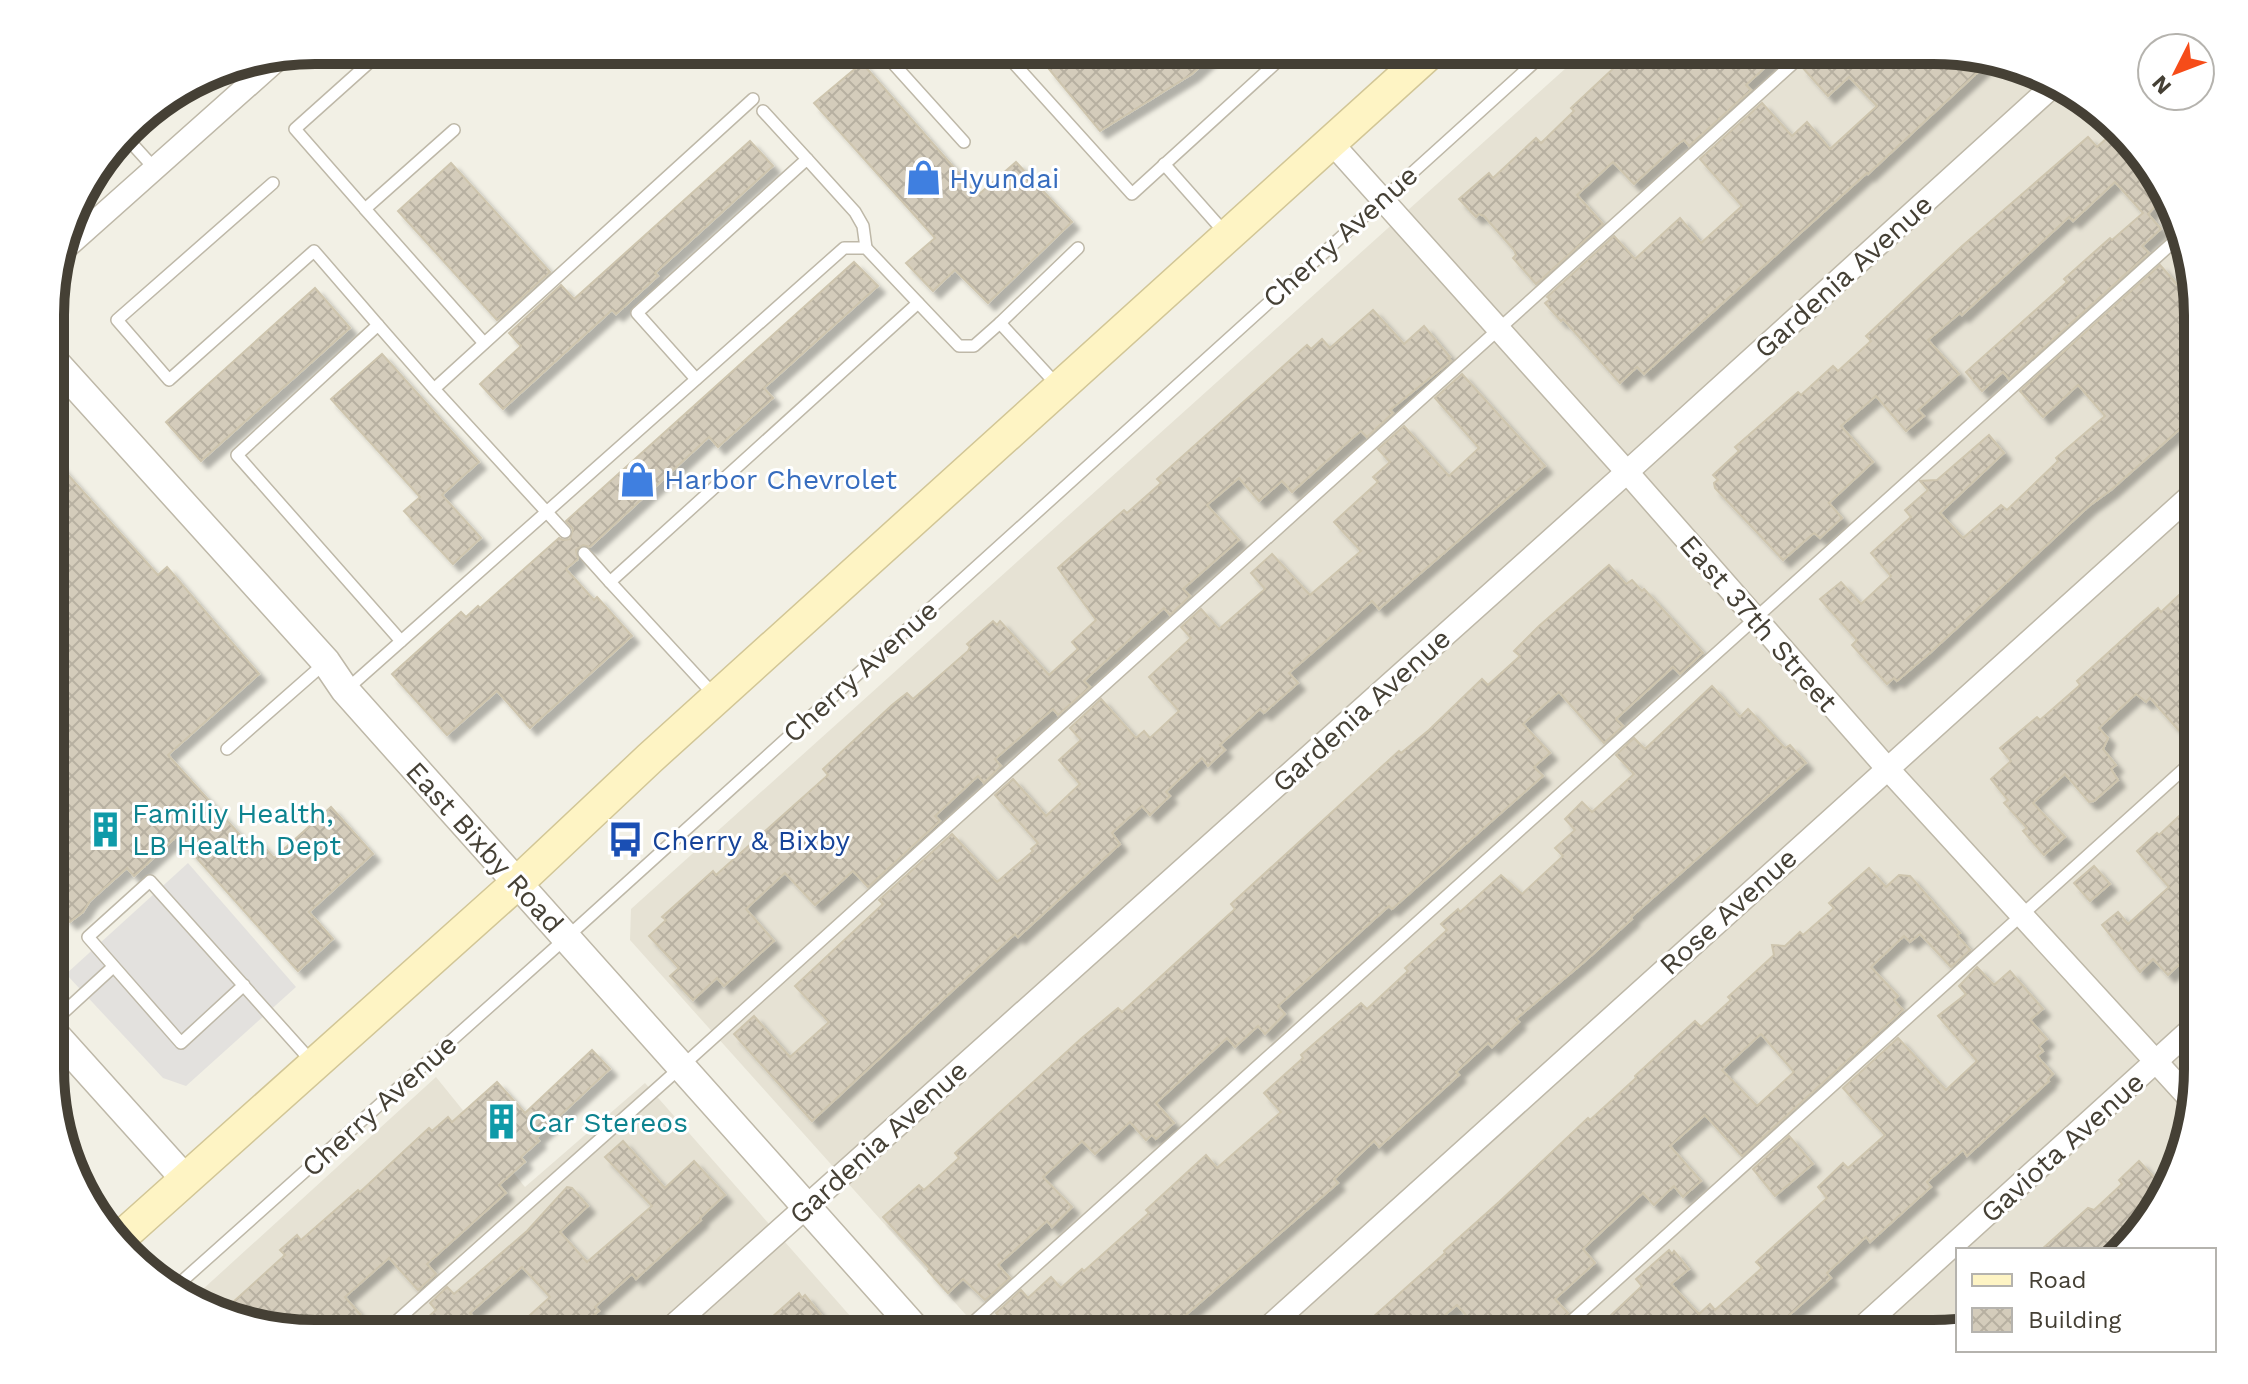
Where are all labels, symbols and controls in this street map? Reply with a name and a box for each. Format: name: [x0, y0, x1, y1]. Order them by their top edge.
north arrow: [2136, 32, 2216, 112]
text: N: [2147, 71, 2176, 99]
street label: Cherry Avenue: [1256, 158, 1424, 314]
shop icon: Hyundai: [904, 159, 942, 197]
place label: Hyundai: [949, 162, 1059, 195]
street label: Gardenia Avenue: [1747, 188, 1939, 365]
shop icon: Harbor Chevrolet: [619, 460, 657, 498]
place label: Harbor Chevrolet: [664, 463, 897, 496]
street label: East 37th Street: [1673, 528, 1845, 719]
street label: Cherry Avenue: [776, 593, 944, 749]
street label: Gardenia Avenue: [1265, 622, 1457, 799]
street label: East Bixby Road: [399, 755, 570, 940]
place label: Familiy Health, LB Health Dept: [132, 797, 341, 862]
building icon: Familiy Health, LB Health Dept: [87, 810, 125, 848]
bus stop icon: Cherry & Bixby: [607, 821, 645, 859]
place label: Cherry & Bixby: [652, 824, 851, 857]
street label: Rose Avenue: [1653, 841, 1804, 982]
street label: Cherry Avenue: [295, 1027, 463, 1183]
street label: Gardenia Avenue: [782, 1054, 974, 1231]
street label: Gaviota Avenue: [1974, 1065, 2151, 1229]
building icon: Car Stereos: [483, 1103, 521, 1141]
place label: Car Stereos: [528, 1106, 688, 1139]
legend: [1956, 1248, 2216, 1352]
text: Road: [2028, 1266, 2087, 1294]
text: Building: [2028, 1306, 2121, 1334]

